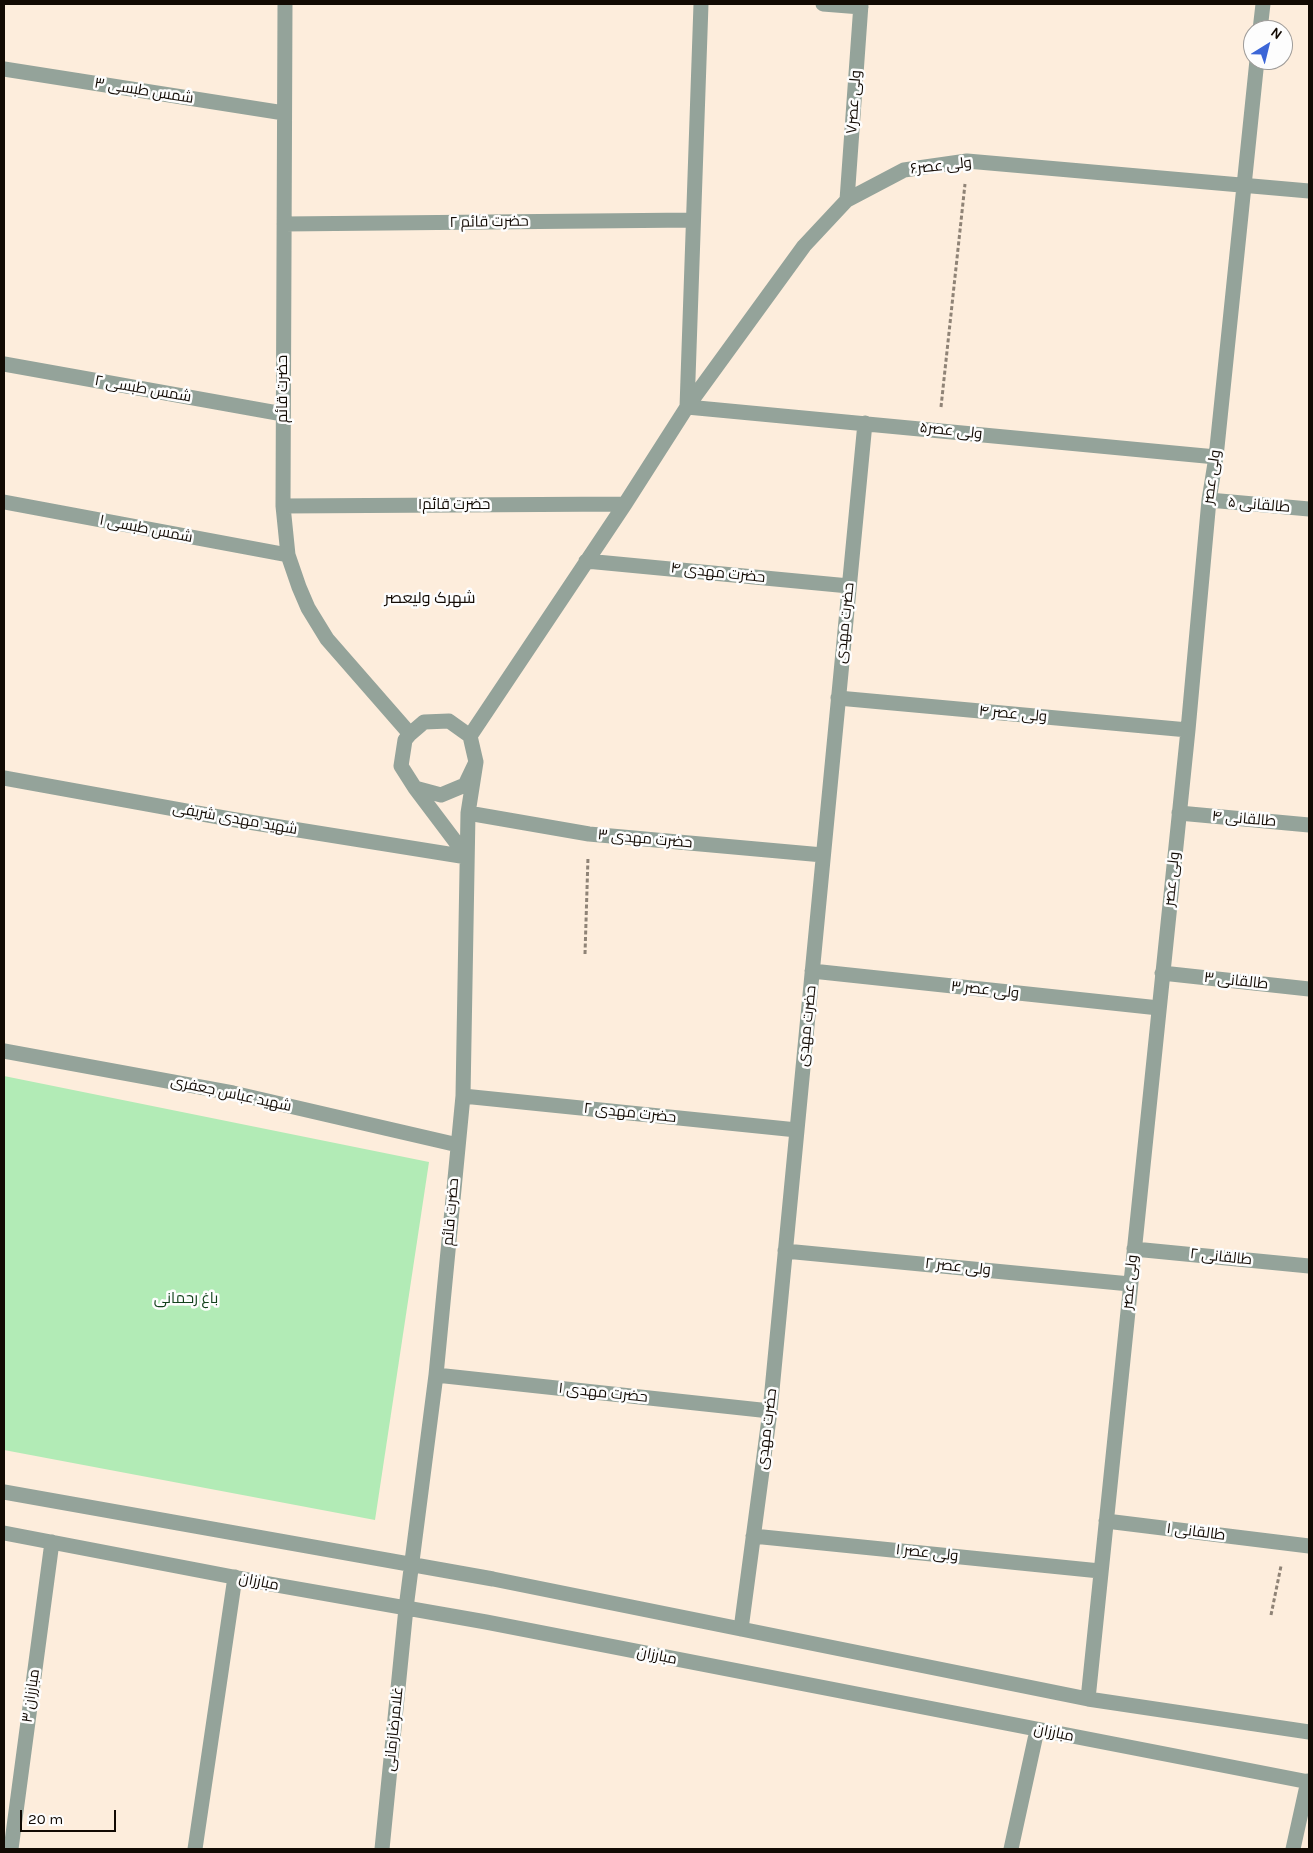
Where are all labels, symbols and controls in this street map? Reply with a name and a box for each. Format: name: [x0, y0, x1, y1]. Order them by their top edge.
north arrow: [1243, 20, 1293, 70]
text: N: [1267, 23, 1286, 43]
street label: ولی عصر۷: [843, 69, 865, 135]
street label: شمس طبسی ۳: [93, 74, 195, 108]
street label: ولی عصر۶: [909, 154, 973, 178]
street label: حضرت قائم ۲: [449, 212, 529, 232]
street label: حضرت قائم: [274, 355, 292, 423]
street label: شمس طبسی ۲: [93, 372, 193, 406]
street label: ولی عصر۵: [919, 419, 983, 443]
street label: ولی عصر: [1199, 449, 1225, 505]
street label: طالقانی ۵: [1227, 493, 1291, 517]
street label: حضرت قائم۱: [418, 496, 490, 514]
street label: شمس طبسی ۱: [98, 511, 194, 547]
street label: حضرت مهدی ۴: [670, 559, 766, 587]
street label: حضرت مهدی: [832, 582, 858, 664]
district label: شهرک ولیعصر: [385, 588, 475, 608]
street label: ولی عصر ۴: [978, 702, 1048, 726]
street label: شهید مهدی شریفی: [171, 799, 299, 839]
street label: طالقانی ۴: [1211, 807, 1277, 831]
street label: حضرت مهدی ۳: [597, 826, 693, 852]
street label: ولی عصر: [1160, 851, 1184, 907]
street label: طالقانی ۳: [1203, 969, 1269, 993]
street label: ولی عصر ۳: [950, 977, 1020, 1003]
street label: حضرت مهدی: [794, 985, 820, 1067]
street label: شهید عباس جعفری: [169, 1072, 293, 1116]
street label: حضرت مهدی ۲: [583, 1099, 677, 1127]
street label: حضرت قائم: [439, 1177, 463, 1247]
street label: طالقانی ۲: [1189, 1245, 1253, 1269]
street label: ولی عصر: [1118, 1254, 1142, 1310]
street label: ولی عصر ۲: [924, 1255, 992, 1279]
park label: باغ رحمانی: [154, 1290, 218, 1308]
street label: حضرت مهدی ۱: [557, 1379, 649, 1407]
street label: حضرت مهدی: [753, 1387, 781, 1471]
street label: طالقانی ۱: [1166, 1519, 1226, 1545]
street label: ولی عصر ۱: [895, 1541, 959, 1565]
street label: مبارزان: [237, 1569, 281, 1595]
street label: مبارزان: [635, 1643, 679, 1669]
street label: مبارزان ۳: [18, 1668, 44, 1724]
street label: غلامرضازمانی: [381, 1686, 407, 1772]
street label: مبارزان: [1032, 1720, 1076, 1746]
scale bar: [22, 1800, 119, 1832]
text: 20 m: [28, 1810, 63, 1828]

